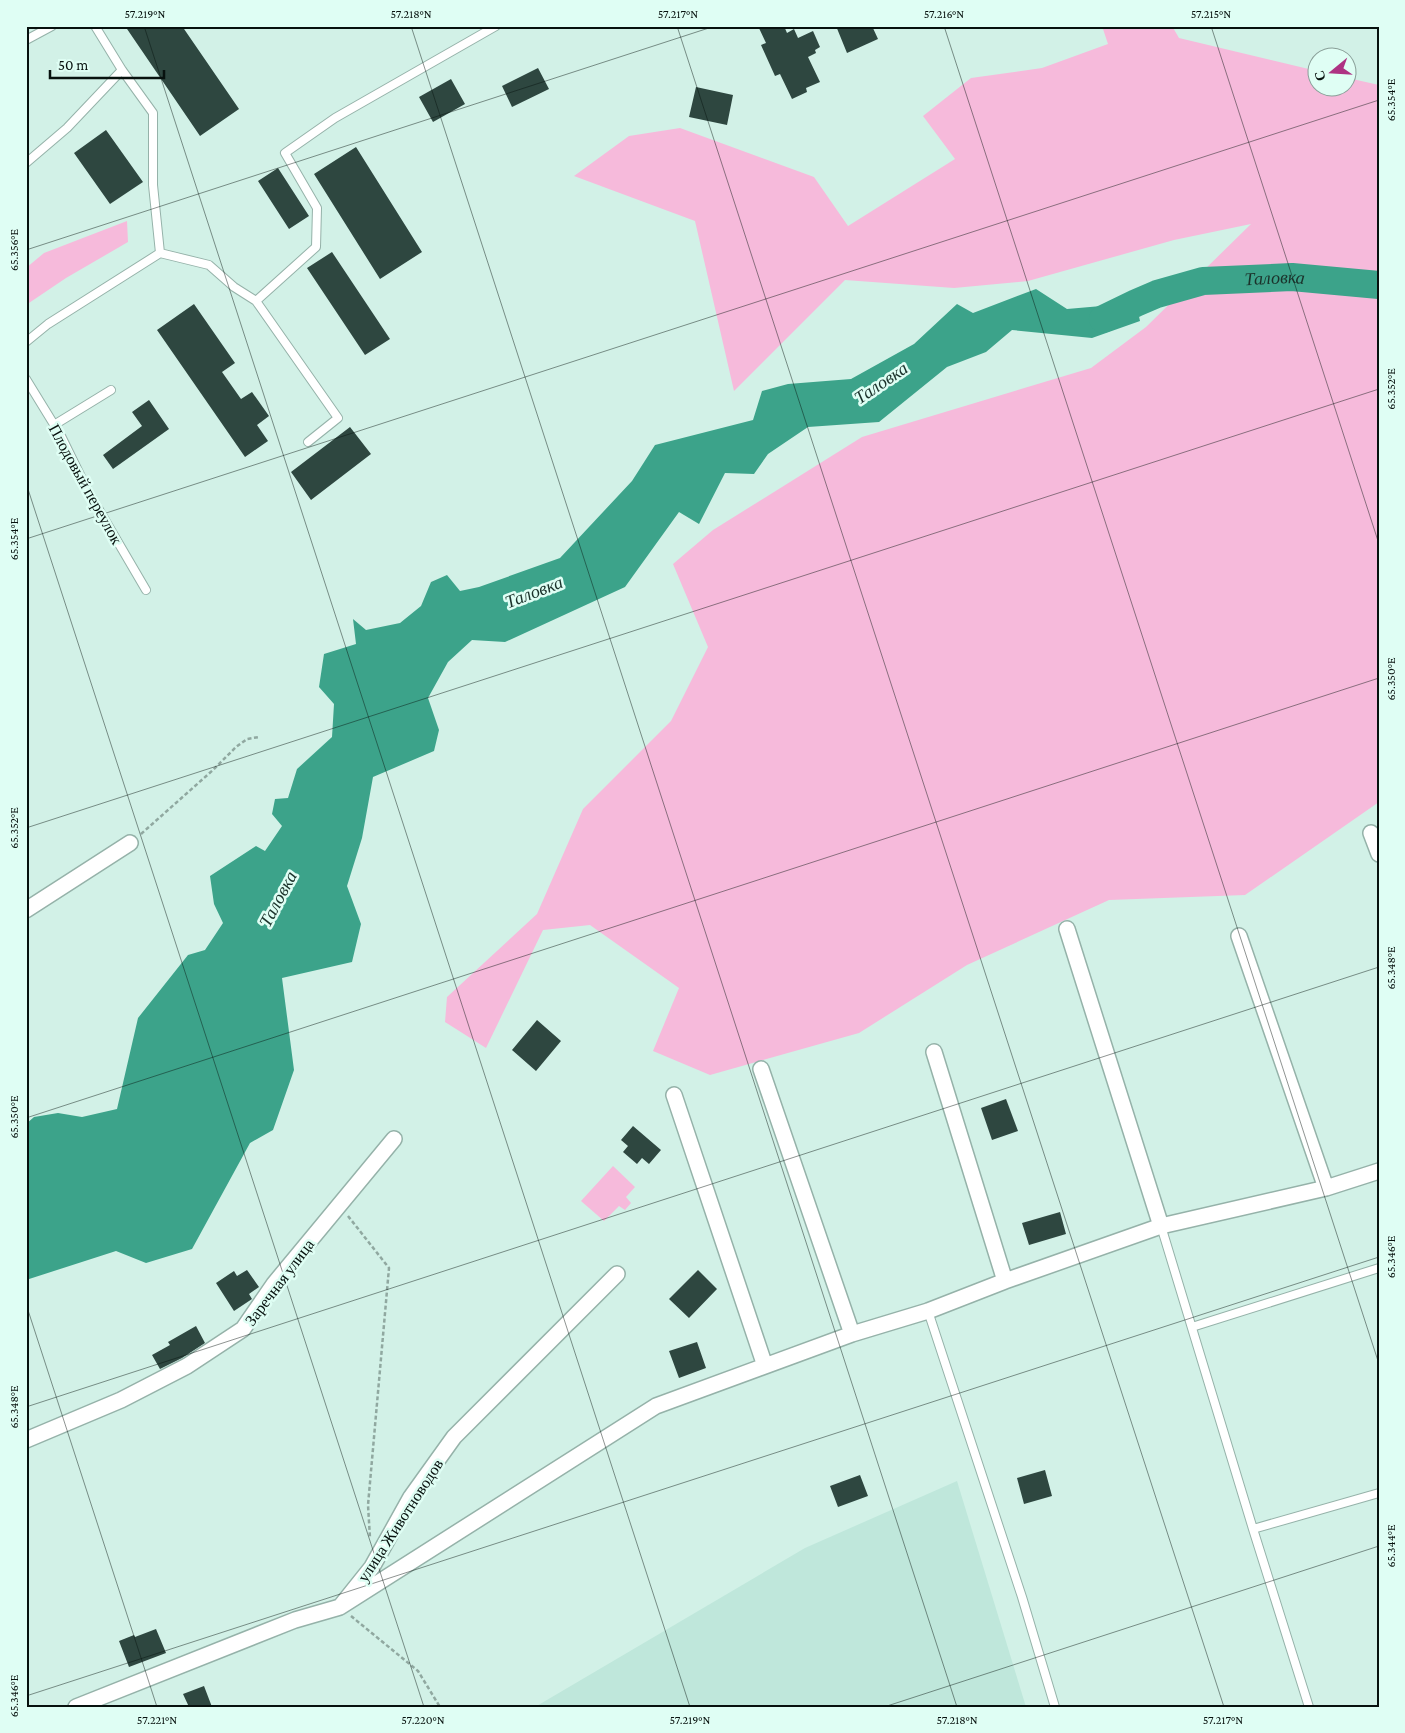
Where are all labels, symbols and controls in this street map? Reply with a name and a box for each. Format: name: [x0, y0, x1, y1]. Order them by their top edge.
text: 57.219°N: [125, 7, 166, 21]
text: 57.218°N: [390, 7, 432, 21]
text: 57.217°N: [658, 7, 698, 21]
text: 57.216°N: [924, 7, 964, 21]
text: 57.215°N: [1191, 7, 1231, 21]
scale bar: [50, 48, 164, 80]
north arrow: [1308, 48, 1358, 98]
text: 50 m: [58, 57, 88, 73]
text: С: [1310, 69, 1329, 83]
text: 65.354°E: [1384, 78, 1398, 121]
text: 65.356°E: [7, 229, 21, 271]
water label: Таловка: [1244, 267, 1306, 289]
water label: Таловка: [850, 358, 912, 408]
text: 65.352°E: [1384, 368, 1398, 410]
street label: Плодовый переулок: [45, 421, 126, 548]
text: 65.354°E: [7, 517, 21, 560]
water label: Таловка: [502, 572, 566, 612]
text: 65.350°E: [1384, 657, 1398, 701]
text: 65.352°E: [7, 807, 21, 849]
water label: Таловка: [255, 868, 301, 930]
text: 65.348°E: [1384, 946, 1398, 990]
text: 65.350°E: [7, 1095, 21, 1139]
text: 65.346°E: [1384, 1235, 1398, 1278]
street label: Заречная улица: [241, 1236, 318, 1329]
text: 65.348°E: [7, 1385, 21, 1429]
street label: улица Животноводов: [354, 1455, 448, 1585]
text: 65.344°E: [1384, 1524, 1398, 1567]
text: 65.346°E: [7, 1674, 21, 1717]
text: 57.221°N: [137, 1713, 177, 1727]
text: 57.220°N: [401, 1713, 445, 1727]
text: 57.219°N: [670, 1713, 711, 1727]
text: 57.218°N: [936, 1713, 978, 1727]
text: 57.217°N: [1203, 1713, 1243, 1727]

